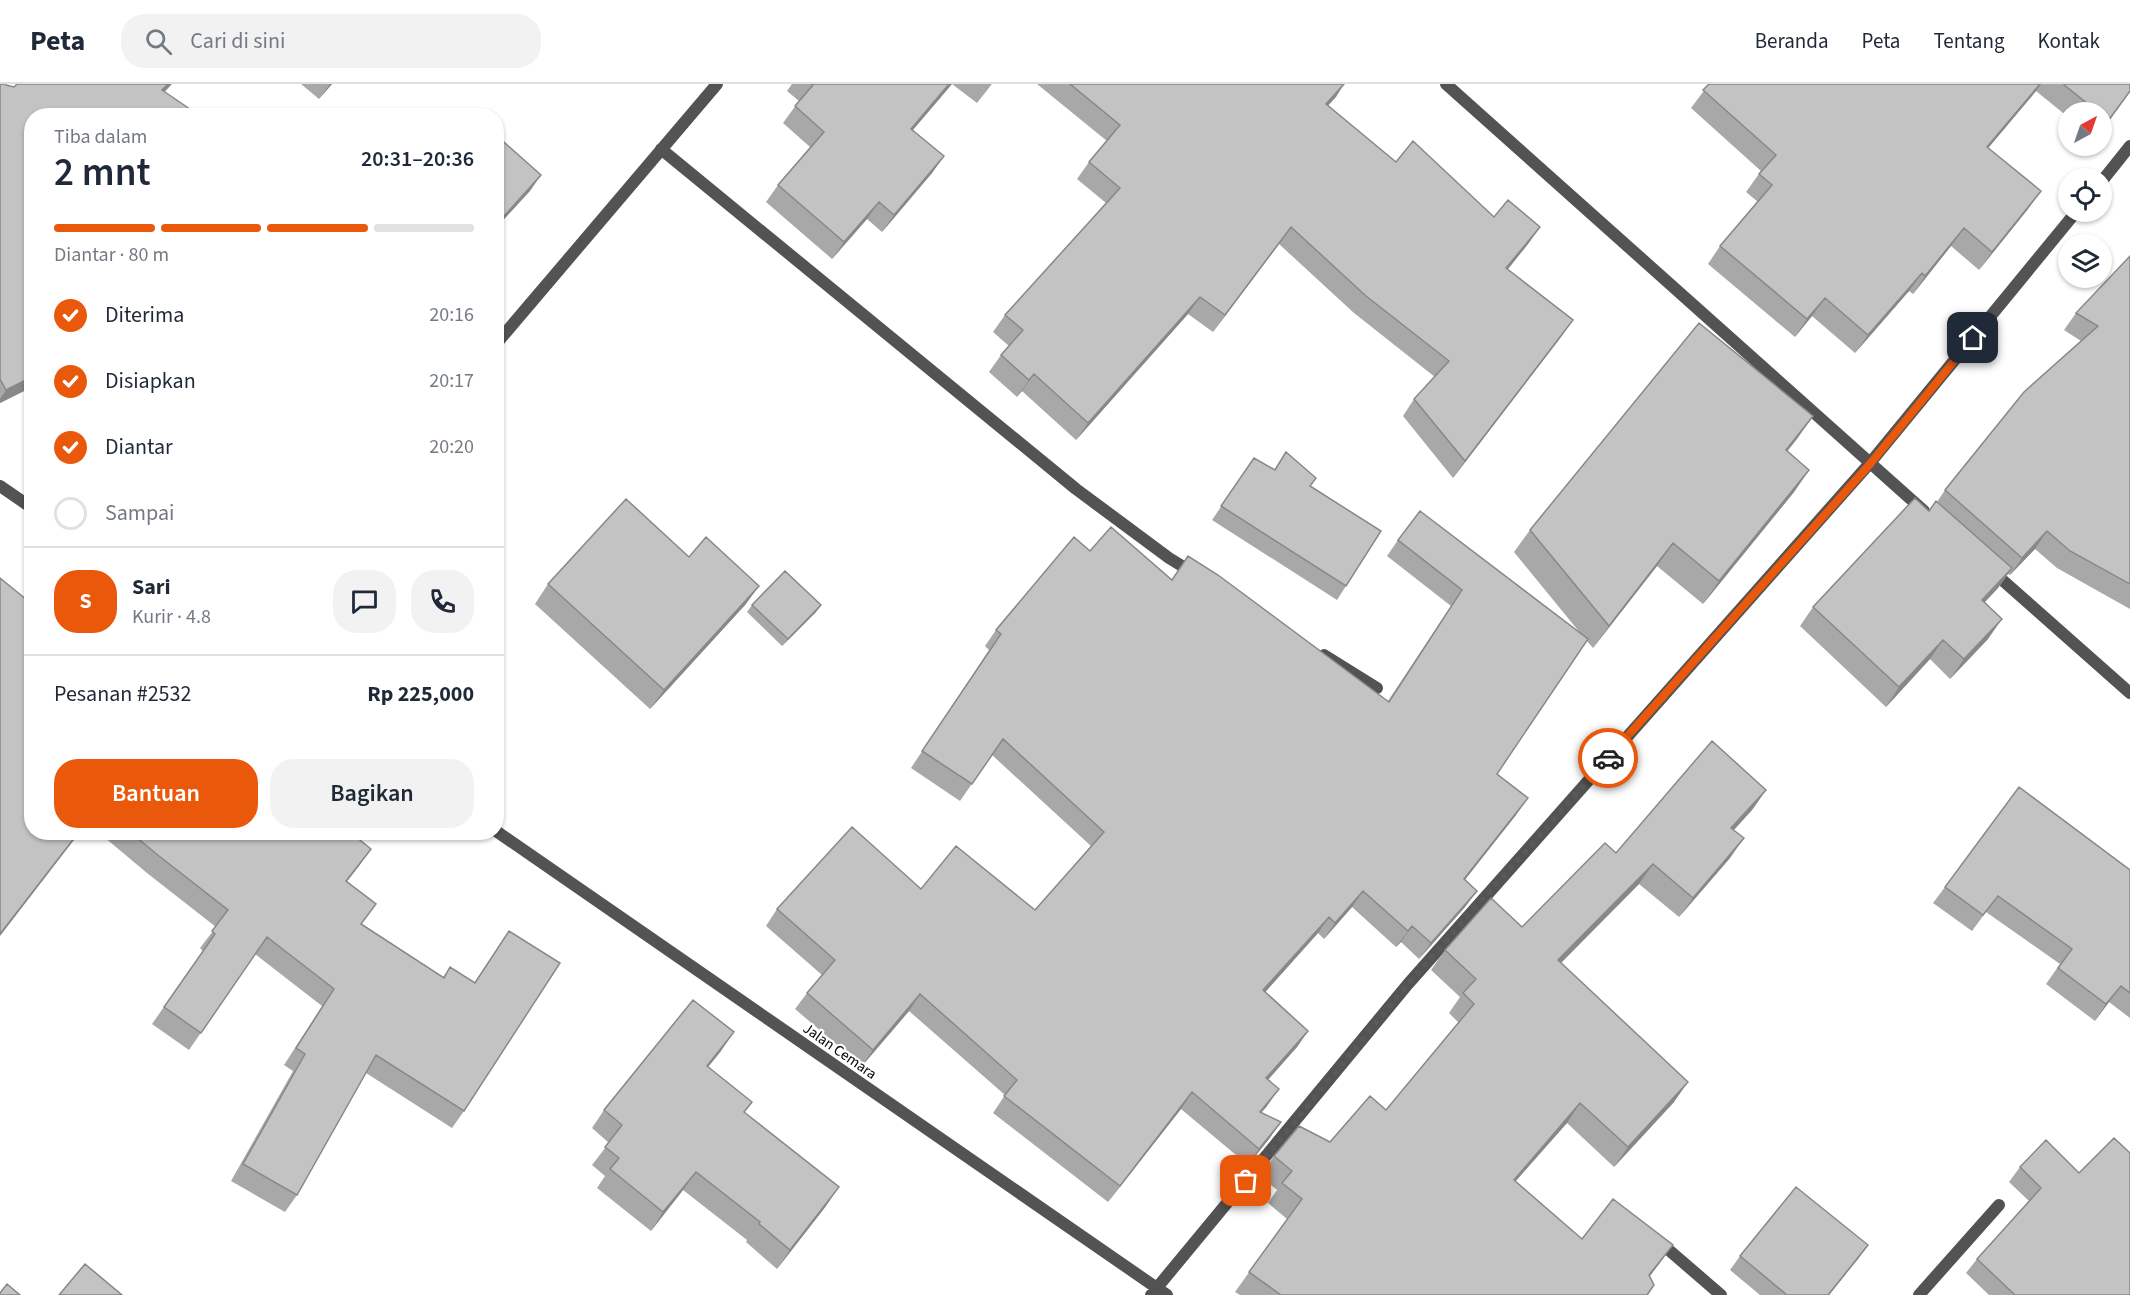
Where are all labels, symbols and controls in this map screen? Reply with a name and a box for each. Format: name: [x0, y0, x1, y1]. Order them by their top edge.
search box: [121, 14, 541, 68]
text: Peta: [30, 21, 85, 61]
icon: search: [142, 25, 175, 58]
text: Cari di sini: [190, 25, 285, 57]
text: Beranda: [1755, 26, 1829, 56]
text: Peta: [1862, 26, 1900, 56]
text: Tentang: [1933, 26, 2004, 56]
text: Kontak: [2037, 26, 2100, 56]
north arrow: [2058, 102, 2112, 156]
map controls: [2058, 102, 2112, 288]
text: Tiba dalam: [54, 123, 147, 151]
text: 20:31–20:36: [361, 143, 474, 175]
text: 2 mnt: [54, 145, 151, 201]
button: locate: [2058, 168, 2112, 222]
button: layers: [2058, 234, 2112, 288]
text: Diantar · 80 m: [54, 241, 169, 269]
icon: check: [54, 299, 87, 332]
text: Diterima: [105, 299, 184, 331]
text: 20:16: [429, 301, 474, 329]
pin: [1947, 312, 1998, 363]
icon: home: [1956, 321, 1989, 354]
icon: check: [54, 365, 87, 398]
text: Disiapkan: [105, 365, 196, 397]
text: 20:17: [429, 367, 474, 395]
icon: check: [54, 431, 87, 464]
text: Diantar: [105, 431, 173, 463]
text: 20:20: [429, 433, 474, 461]
text: Sampai: [105, 497, 174, 529]
button: chat: [333, 570, 396, 633]
button: phone: [411, 570, 474, 633]
text: Sari: [132, 571, 171, 603]
text: S: [79, 585, 92, 617]
text: Kurir · 4.8: [132, 603, 211, 631]
text: Pesanan #2532: [54, 678, 191, 710]
text: Rp 225,000: [367, 678, 474, 710]
courier: [1578, 728, 1638, 788]
icon: car: [1592, 742, 1625, 775]
button: Bantuan: [54, 759, 258, 828]
button: Bagikan: [270, 759, 474, 828]
street label: Jalan Cemara: [799, 1018, 881, 1085]
pin: [1220, 1155, 1271, 1206]
icon: bag: [1229, 1164, 1262, 1197]

